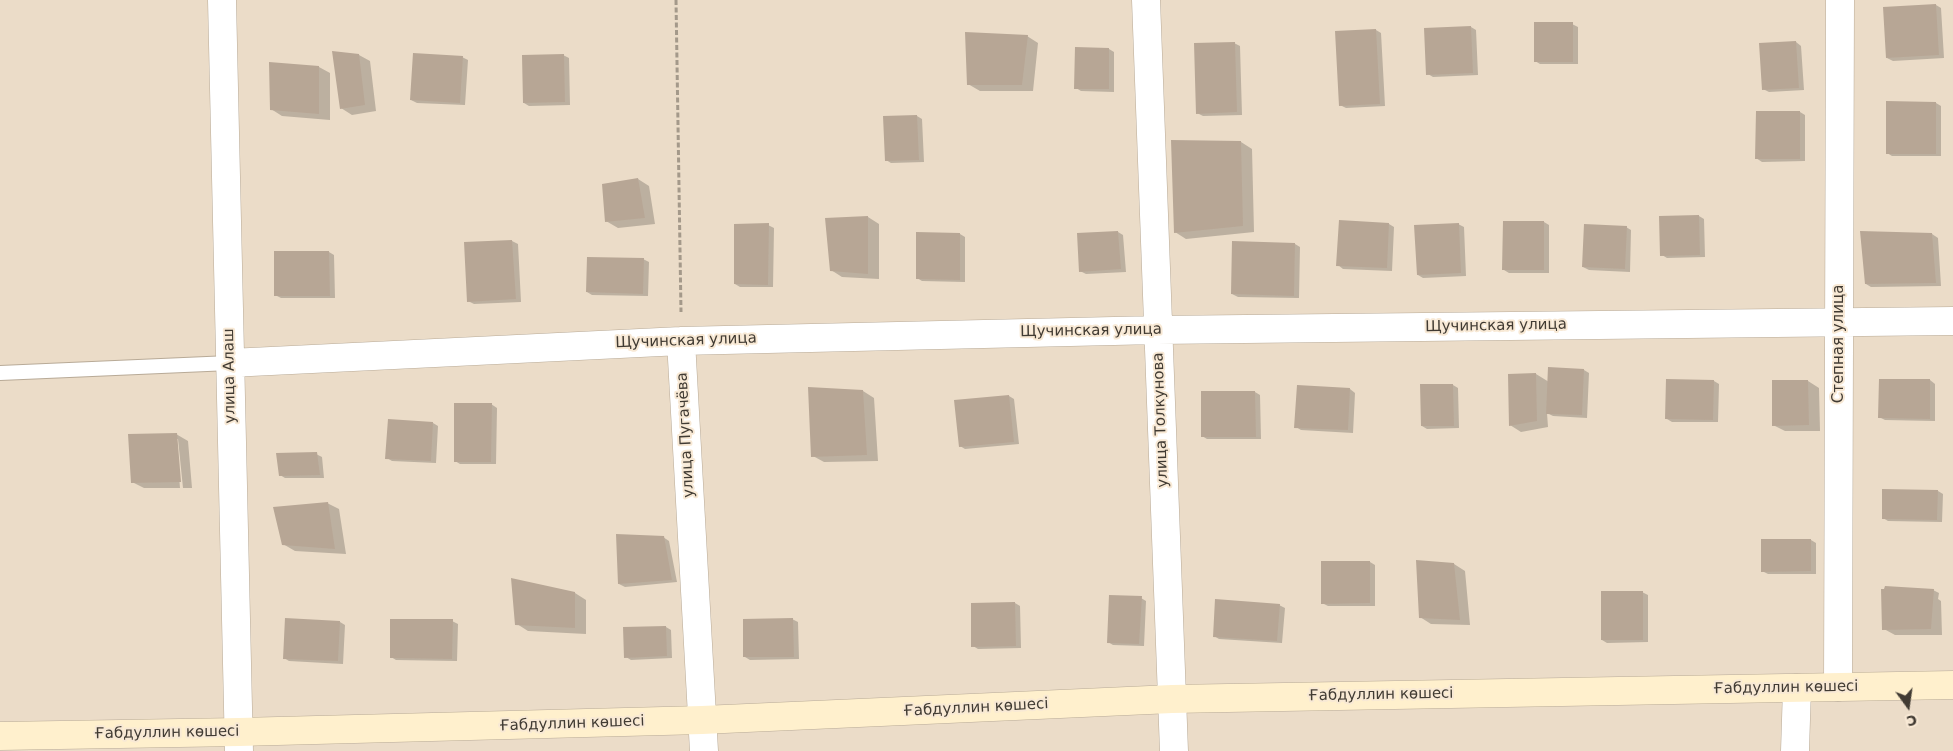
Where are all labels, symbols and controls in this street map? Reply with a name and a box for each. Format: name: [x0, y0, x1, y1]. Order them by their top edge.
street label: Степная улица: [1830, 285, 1848, 403]
street label: Щучинская улица: [1425, 316, 1567, 336]
street label: Щучинская улица: [1020, 321, 1162, 341]
street label: улица Алаш: [220, 328, 240, 424]
street label: Щучинская улица: [615, 330, 757, 352]
street label: улица Толкунова: [1150, 352, 1172, 488]
street label: улица Пугачёва: [674, 372, 698, 498]
street label: Ғабдуллин көшесі: [1713, 678, 1859, 698]
north arrow: [1883, 681, 1933, 731]
street label: Ғабдуллин көшесі: [1308, 685, 1454, 705]
street label: Ғабдуллин көшесі: [903, 695, 1049, 721]
street label: Ғабдуллин көшесі: [499, 712, 645, 736]
text: С: [1905, 712, 1919, 730]
street label: Ғабдуллин көшесі: [94, 723, 240, 743]

